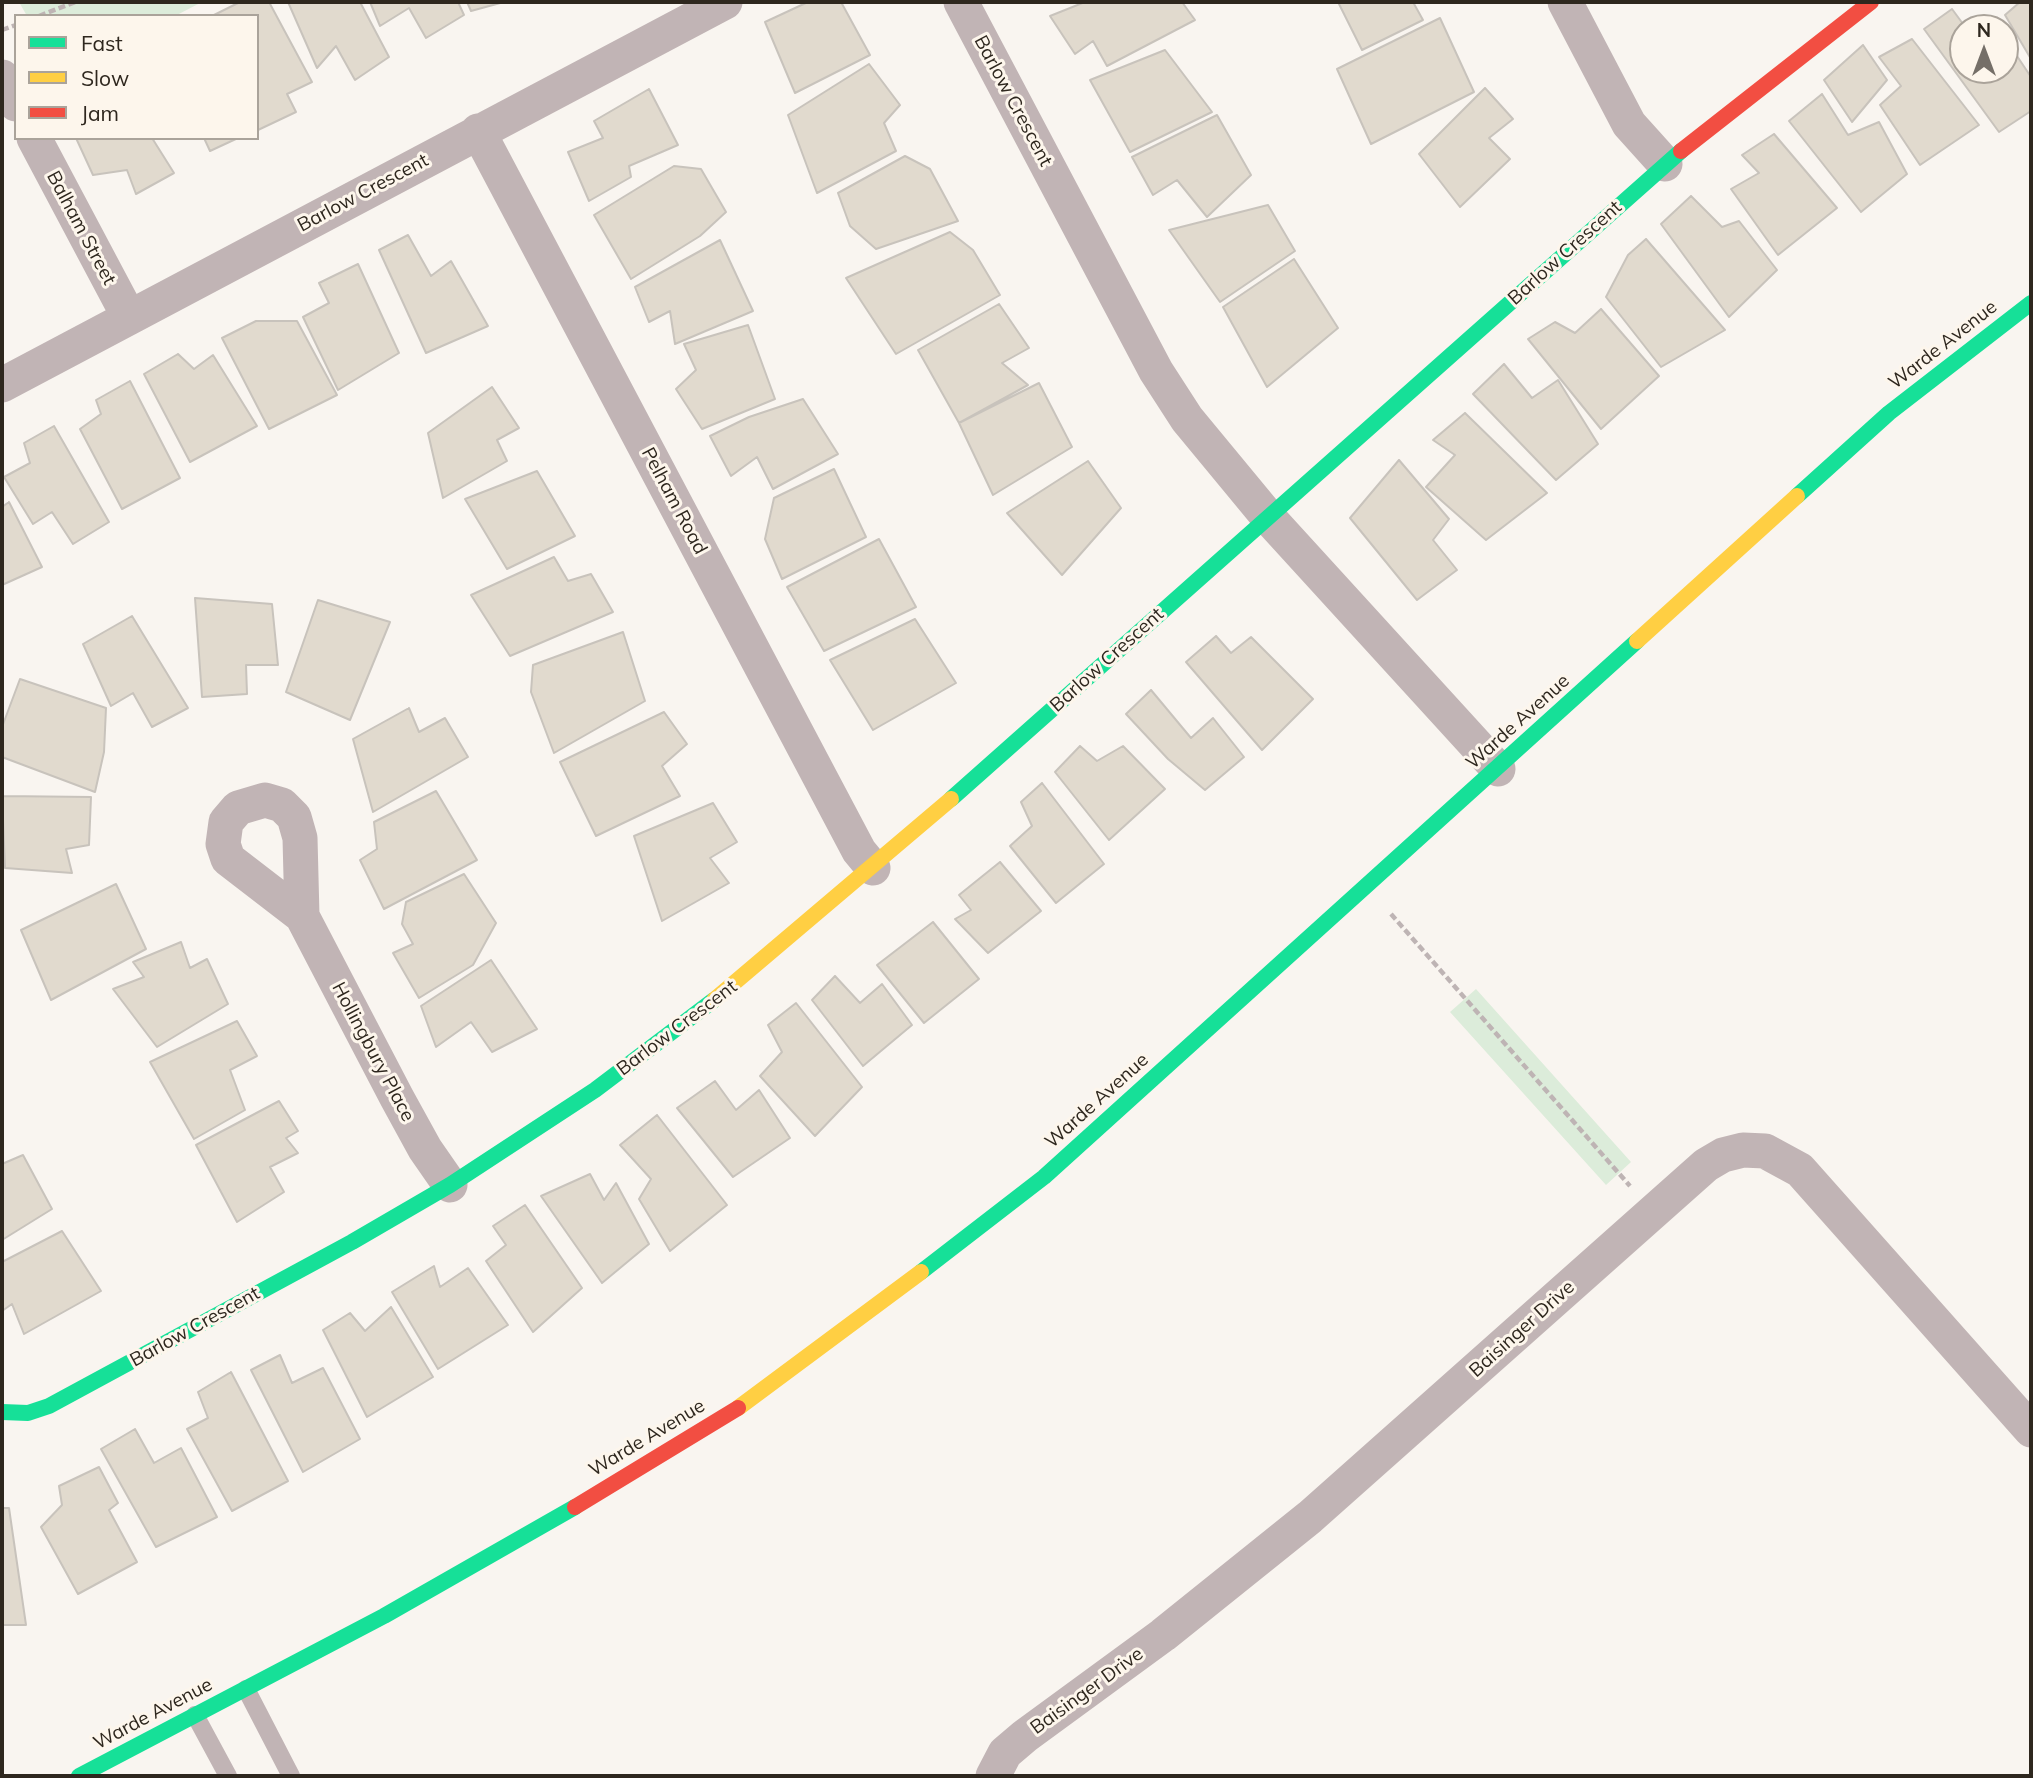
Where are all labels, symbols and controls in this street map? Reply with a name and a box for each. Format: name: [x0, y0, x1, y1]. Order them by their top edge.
legend: [14, 14, 259, 140]
north arrow: [1949, 14, 2019, 84]
text: N: [1977, 18, 1991, 42]
text: Fast: [81, 30, 123, 56]
street label: Barlow Crescent: [969, 32, 1057, 170]
text: Slow: [81, 65, 129, 91]
text: Jam: [81, 100, 119, 126]
street label: Barlow Crescent: [294, 149, 432, 237]
street label: Balham Street: [41, 167, 121, 289]
street label: Barlow Crescent: [1504, 196, 1626, 310]
street label: Warde Avenue: [1884, 296, 2002, 394]
street label: Pelham Road: [636, 444, 712, 558]
street label: Barlow Crescent: [1046, 603, 1168, 717]
street label: Warde Avenue: [1462, 670, 1574, 774]
street label: Barlow Crescent: [612, 975, 742, 1081]
street label: Hollingbury Place: [327, 979, 419, 1125]
street label: Warde Avenue: [1041, 1049, 1153, 1153]
street label: Baisinger Drive: [1465, 1276, 1579, 1382]
street label: Barlow Crescent: [126, 1282, 264, 1372]
street label: Warde Avenue: [585, 1394, 709, 1482]
street label: Baisinger Drive: [1026, 1643, 1148, 1739]
street label: Warde Avenue: [90, 1673, 216, 1755]

